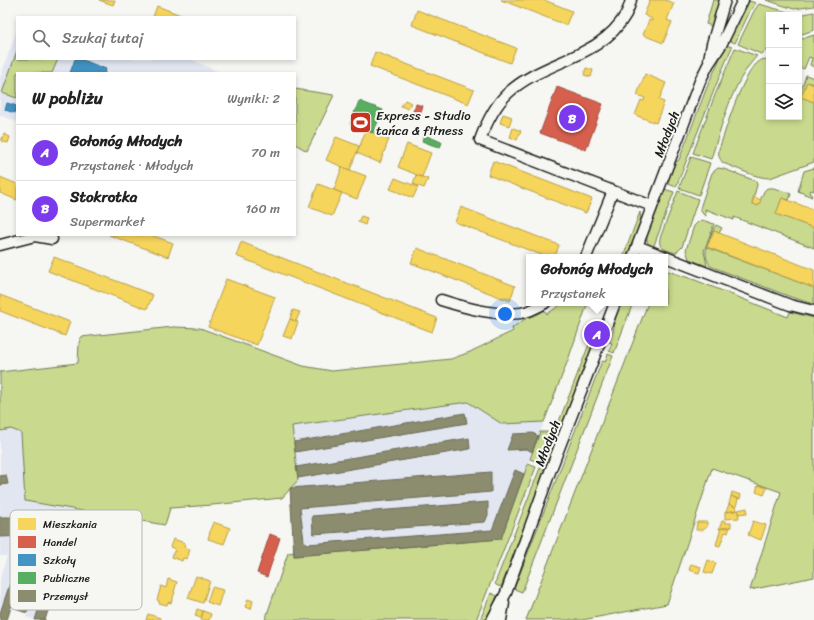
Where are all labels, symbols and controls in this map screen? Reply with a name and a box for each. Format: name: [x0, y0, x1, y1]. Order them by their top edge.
map controls: [766, 12, 802, 120]
button: +: [766, 12, 802, 48]
search box: [16, 16, 296, 60]
text: Szukaj tutaj: [62, 25, 143, 51]
icon: search: [30, 27, 52, 49]
button: −: [766, 48, 802, 84]
text: W pobliżu: [32, 83, 103, 113]
button: layers: [766, 84, 802, 120]
text: Wyniki: 2: [227, 87, 280, 110]
pin: B: [559, 103, 585, 133]
place label: Express - Studio tańca & fitness: [376, 104, 471, 142]
street label: Młodych: [647, 107, 686, 161]
sports icon: Express - Studio tańca & fitness: [348, 109, 374, 135]
text: Gołonóg Młodych: [70, 128, 182, 154]
text: A: [41, 141, 49, 164]
text: 70 m: [251, 141, 280, 164]
text: Przystanek · Młodych: [70, 154, 194, 177]
text: Stokrotka: [70, 184, 137, 210]
text: B: [41, 197, 49, 220]
text: 160 m: [245, 197, 280, 220]
text: Supermarket: [70, 210, 145, 233]
popup: [526, 254, 668, 306]
text: Gołonóg Młodych: [541, 256, 653, 282]
text: Przystanek: [541, 282, 606, 305]
your location: [495, 304, 515, 324]
pin: A: [584, 319, 610, 349]
street label: Młodych: [528, 416, 567, 470]
legend: [10, 510, 142, 610]
text: Mieszkania: [43, 515, 97, 534]
text: Handel: [43, 533, 78, 552]
text: Szkoły: [43, 551, 76, 570]
text: Publiczne: [43, 569, 90, 588]
text: Przemysł: [43, 587, 89, 606]

